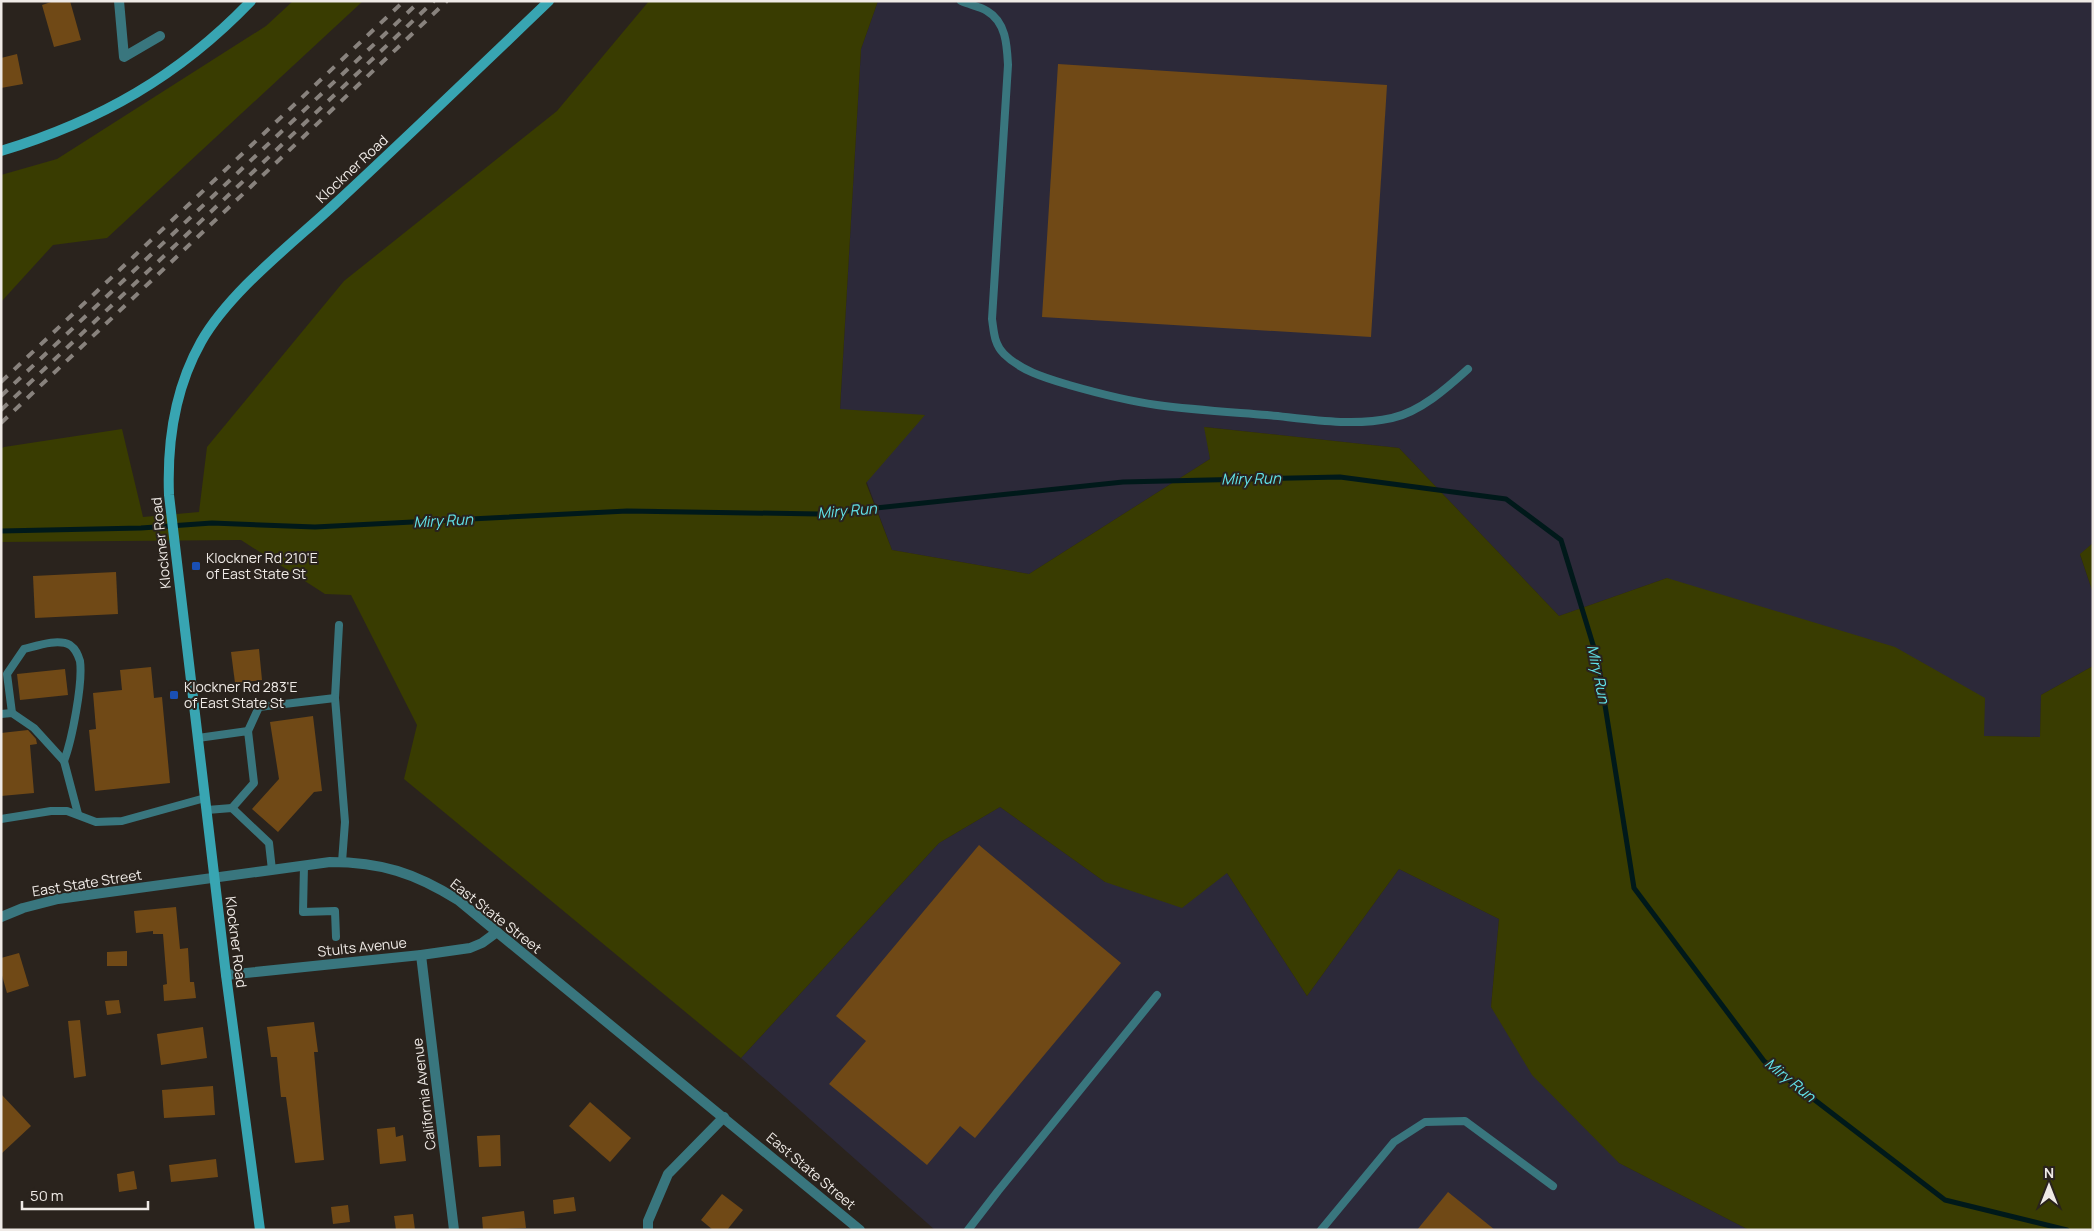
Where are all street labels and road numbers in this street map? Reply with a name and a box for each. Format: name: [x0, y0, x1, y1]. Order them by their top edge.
street label: Klockner Road: [312, 130, 392, 207]
street label: Klockner Road: [146, 496, 175, 590]
street label: East State Street: [31, 864, 144, 901]
street label: East State Street: [447, 874, 546, 957]
street label: Klockner Road: [221, 895, 252, 989]
street label: Stults Avenue: [316, 932, 407, 961]
street label: California Avenue: [407, 1037, 440, 1151]
street label: East State Street: [763, 1128, 860, 1214]

